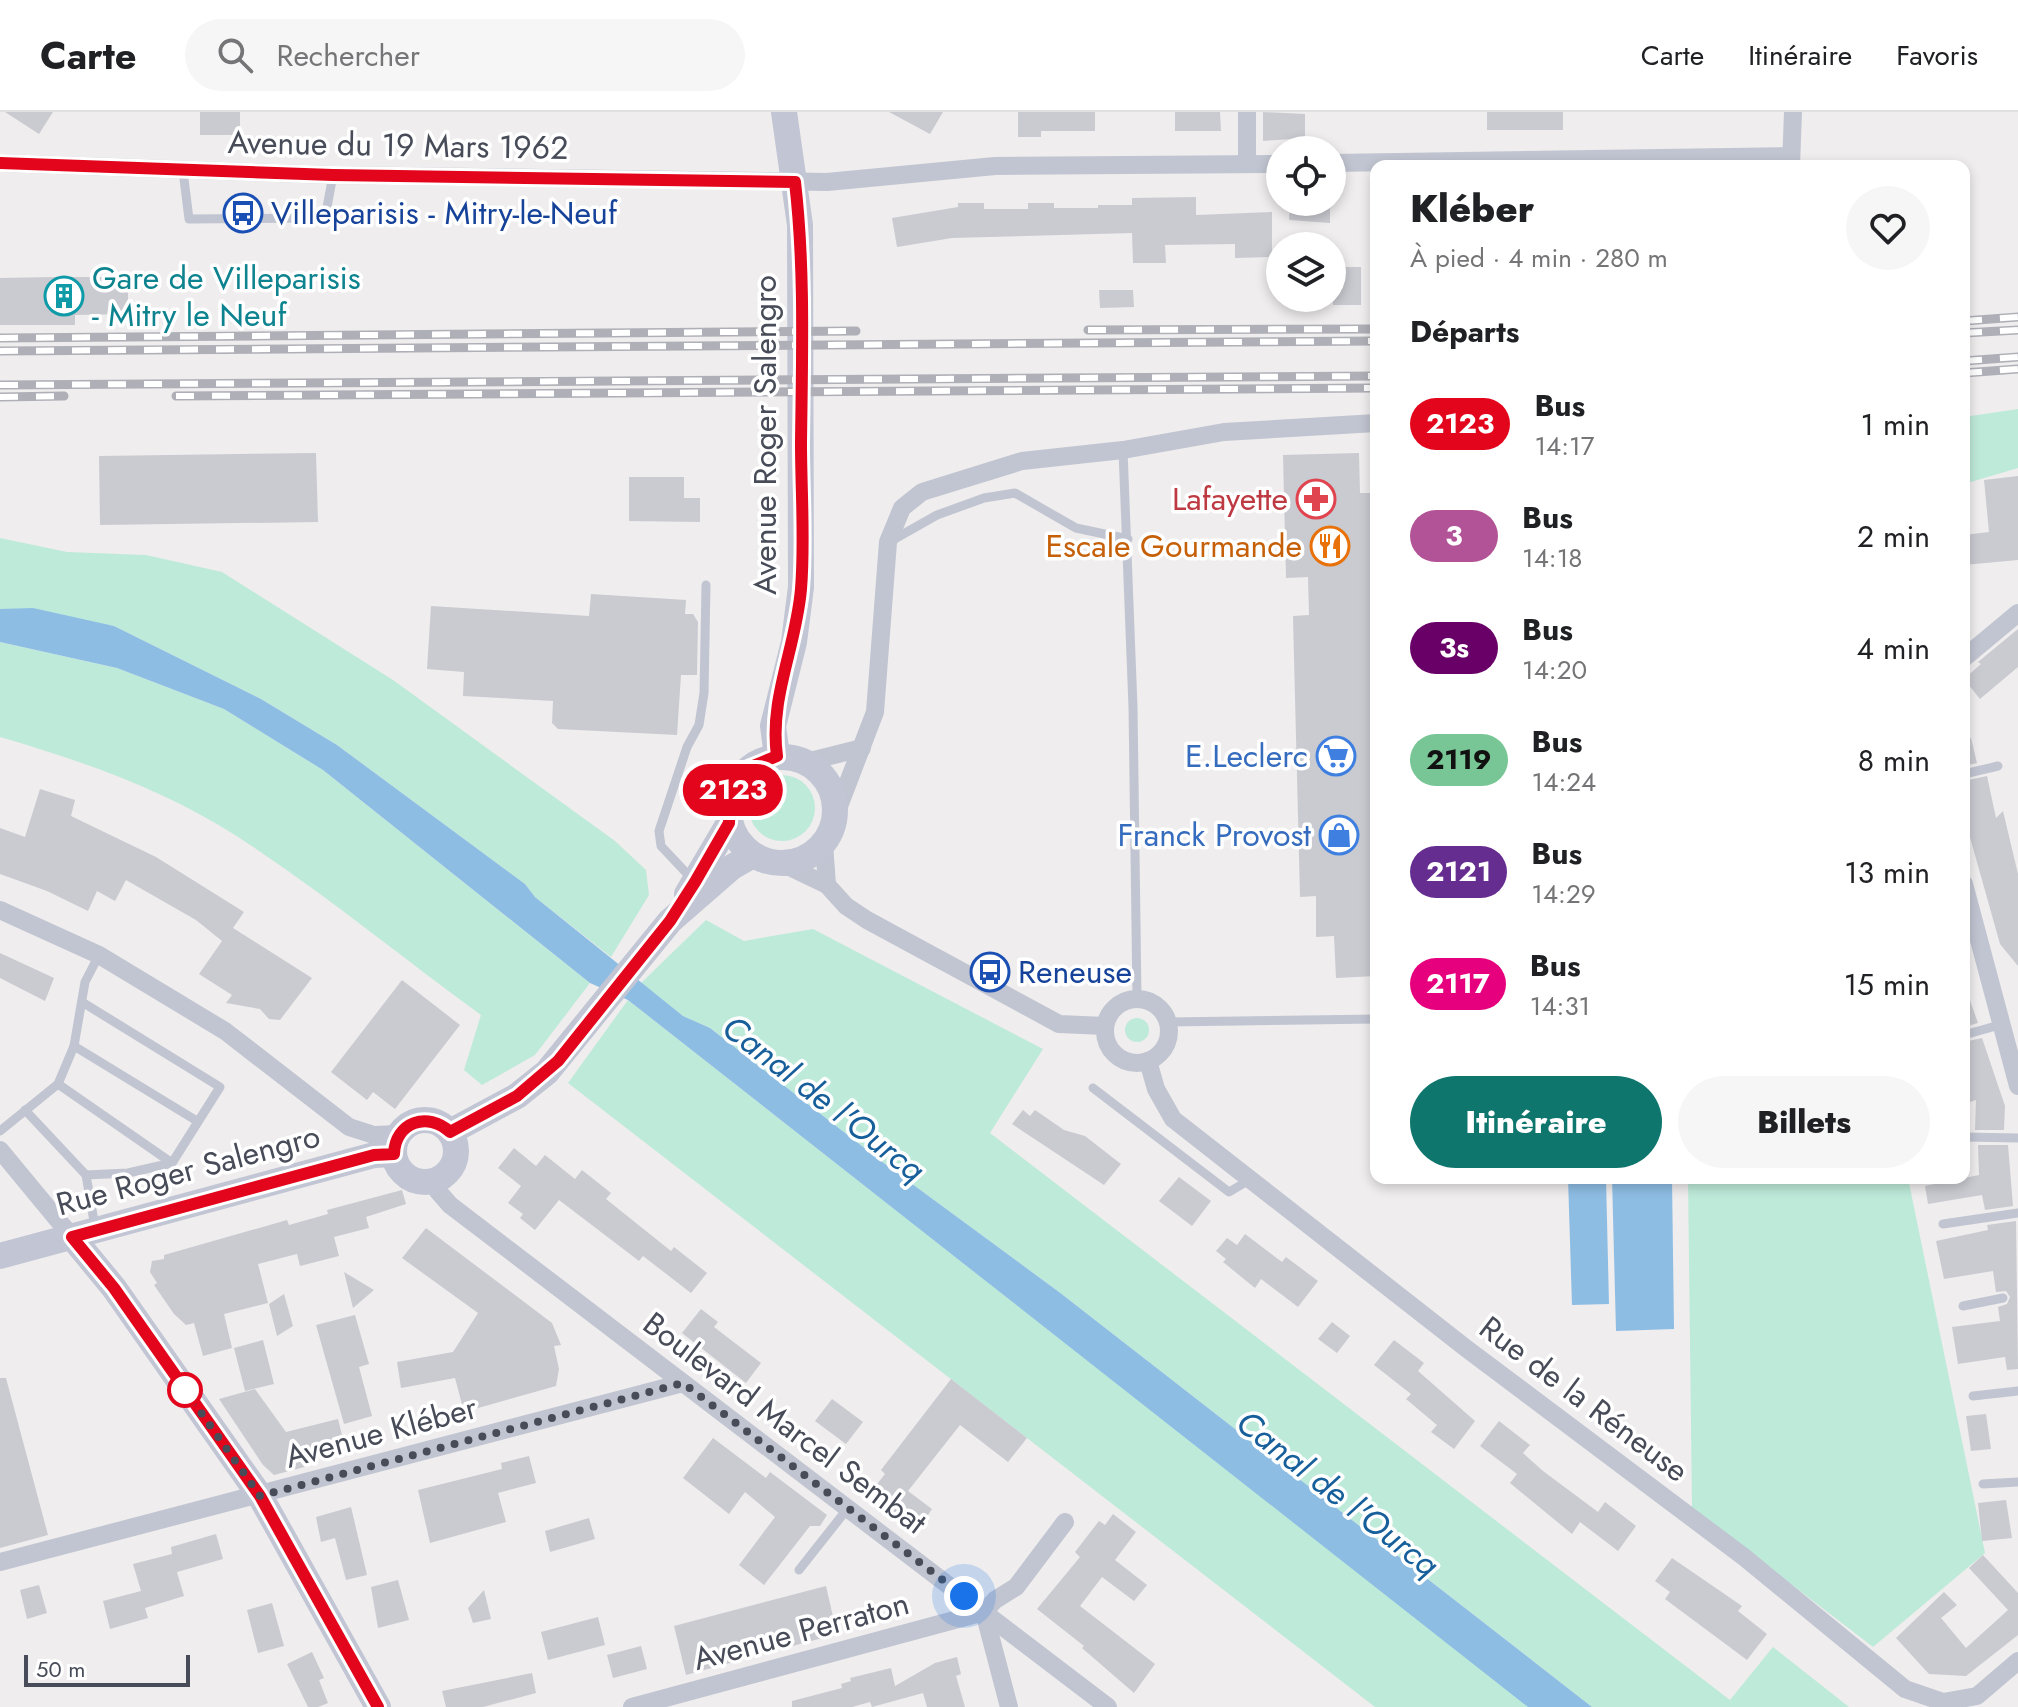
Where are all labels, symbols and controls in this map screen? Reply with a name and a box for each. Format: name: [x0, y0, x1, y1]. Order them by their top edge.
search box: [185, 19, 745, 91]
text: Carte: [40, 28, 137, 83]
icon: search: [213, 33, 257, 77]
text: Rechercher: [277, 34, 420, 77]
text: Carte: [1641, 35, 1704, 76]
text: Itinéraire: [1748, 35, 1852, 76]
text: Favoris: [1896, 35, 1978, 76]
street label: Avenue du 19 Mars 1962: [227, 119, 569, 171]
map controls: [1266, 136, 1346, 312]
button: locate: [1266, 136, 1346, 216]
text: Kléber: [1410, 181, 1534, 236]
button: heart: [1846, 186, 1930, 270]
place label: Villeparisis - Mitry-le-Neuf: [271, 190, 618, 236]
bus stop icon: Villeparisis - Mitry-le-Neuf: [222, 192, 264, 234]
button: layers: [1266, 232, 1346, 312]
text: À pied · 4 min · 280 m: [1410, 239, 1668, 277]
place label: Gare de Villeparisis - Mitry le Neuf: [92, 255, 361, 338]
building icon: Gare de Villeparisis - Mitry le Neuf: [43, 275, 85, 317]
street label: Avenue Roger Salengro: [742, 275, 788, 595]
text: Départs: [1410, 310, 1519, 353]
text: Bus: [1534, 384, 1585, 427]
text: 2123: [1426, 403, 1494, 444]
text: 1 min: [1861, 403, 1930, 446]
text: 14:17: [1534, 427, 1594, 465]
place label: Lafayette: [1172, 476, 1288, 522]
pharmacy icon: Lafayette: [1295, 478, 1337, 520]
text: Bus: [1522, 496, 1573, 539]
text: 3: [1445, 515, 1463, 556]
text: 2 min: [1857, 515, 1930, 558]
place label: Escale Gourmande: [1045, 523, 1302, 569]
restaurant icon: Escale Gourmande: [1309, 525, 1351, 567]
text: 14:18: [1522, 539, 1583, 577]
text: Bus: [1522, 608, 1573, 651]
text: 3s: [1439, 627, 1469, 668]
text: 4 min: [1857, 627, 1930, 670]
text: 14:20: [1522, 651, 1587, 689]
text: Bus: [1532, 720, 1582, 763]
place label: E.Leclerc: [1185, 733, 1308, 779]
supermarket icon: E.Leclerc: [1315, 735, 1357, 777]
text: 2119: [1426, 739, 1492, 780]
text: 8 min: [1858, 739, 1930, 782]
text: 14:24: [1532, 763, 1596, 801]
line badge: 2123: [677, 764, 789, 816]
text: 2123: [699, 769, 767, 810]
place label: Franck Provost: [1117, 812, 1311, 858]
shop icon: Franck Provost: [1318, 814, 1360, 856]
text: Bus: [1531, 832, 1582, 875]
text: 2121: [1426, 851, 1491, 892]
text: 13 min: [1844, 851, 1930, 894]
text: 14:29: [1531, 875, 1596, 913]
text: Bus: [1530, 944, 1581, 987]
place label: Reneuse: [1018, 949, 1132, 995]
bus stop icon: Reneuse: [969, 951, 1011, 993]
text: 2117: [1426, 963, 1490, 1004]
text: 15 min: [1844, 963, 1930, 1006]
text: 14:31: [1530, 987, 1590, 1025]
water label: Canal de l'Ourcq: [712, 1003, 936, 1194]
button: Itinéraire: [1410, 1076, 1662, 1168]
button: Billets: [1678, 1076, 1930, 1168]
street label: Rue Roger Salengro: [51, 1113, 325, 1227]
street label: Boulevard Marcel Sembat: [634, 1301, 937, 1545]
street label: Rue de la Réneuse: [1470, 1305, 1698, 1493]
unlabelled marker: [168, 1373, 202, 1407]
street label: Avenue Kléber: [280, 1384, 482, 1480]
water label: Canal de l'Ourcq: [1226, 1398, 1450, 1589]
your location: [944, 1576, 984, 1616]
street label: Avenue Perraton: [688, 1580, 914, 1682]
scale bar: [24, 1651, 190, 1687]
text: 50 m: [36, 1653, 85, 1685]

